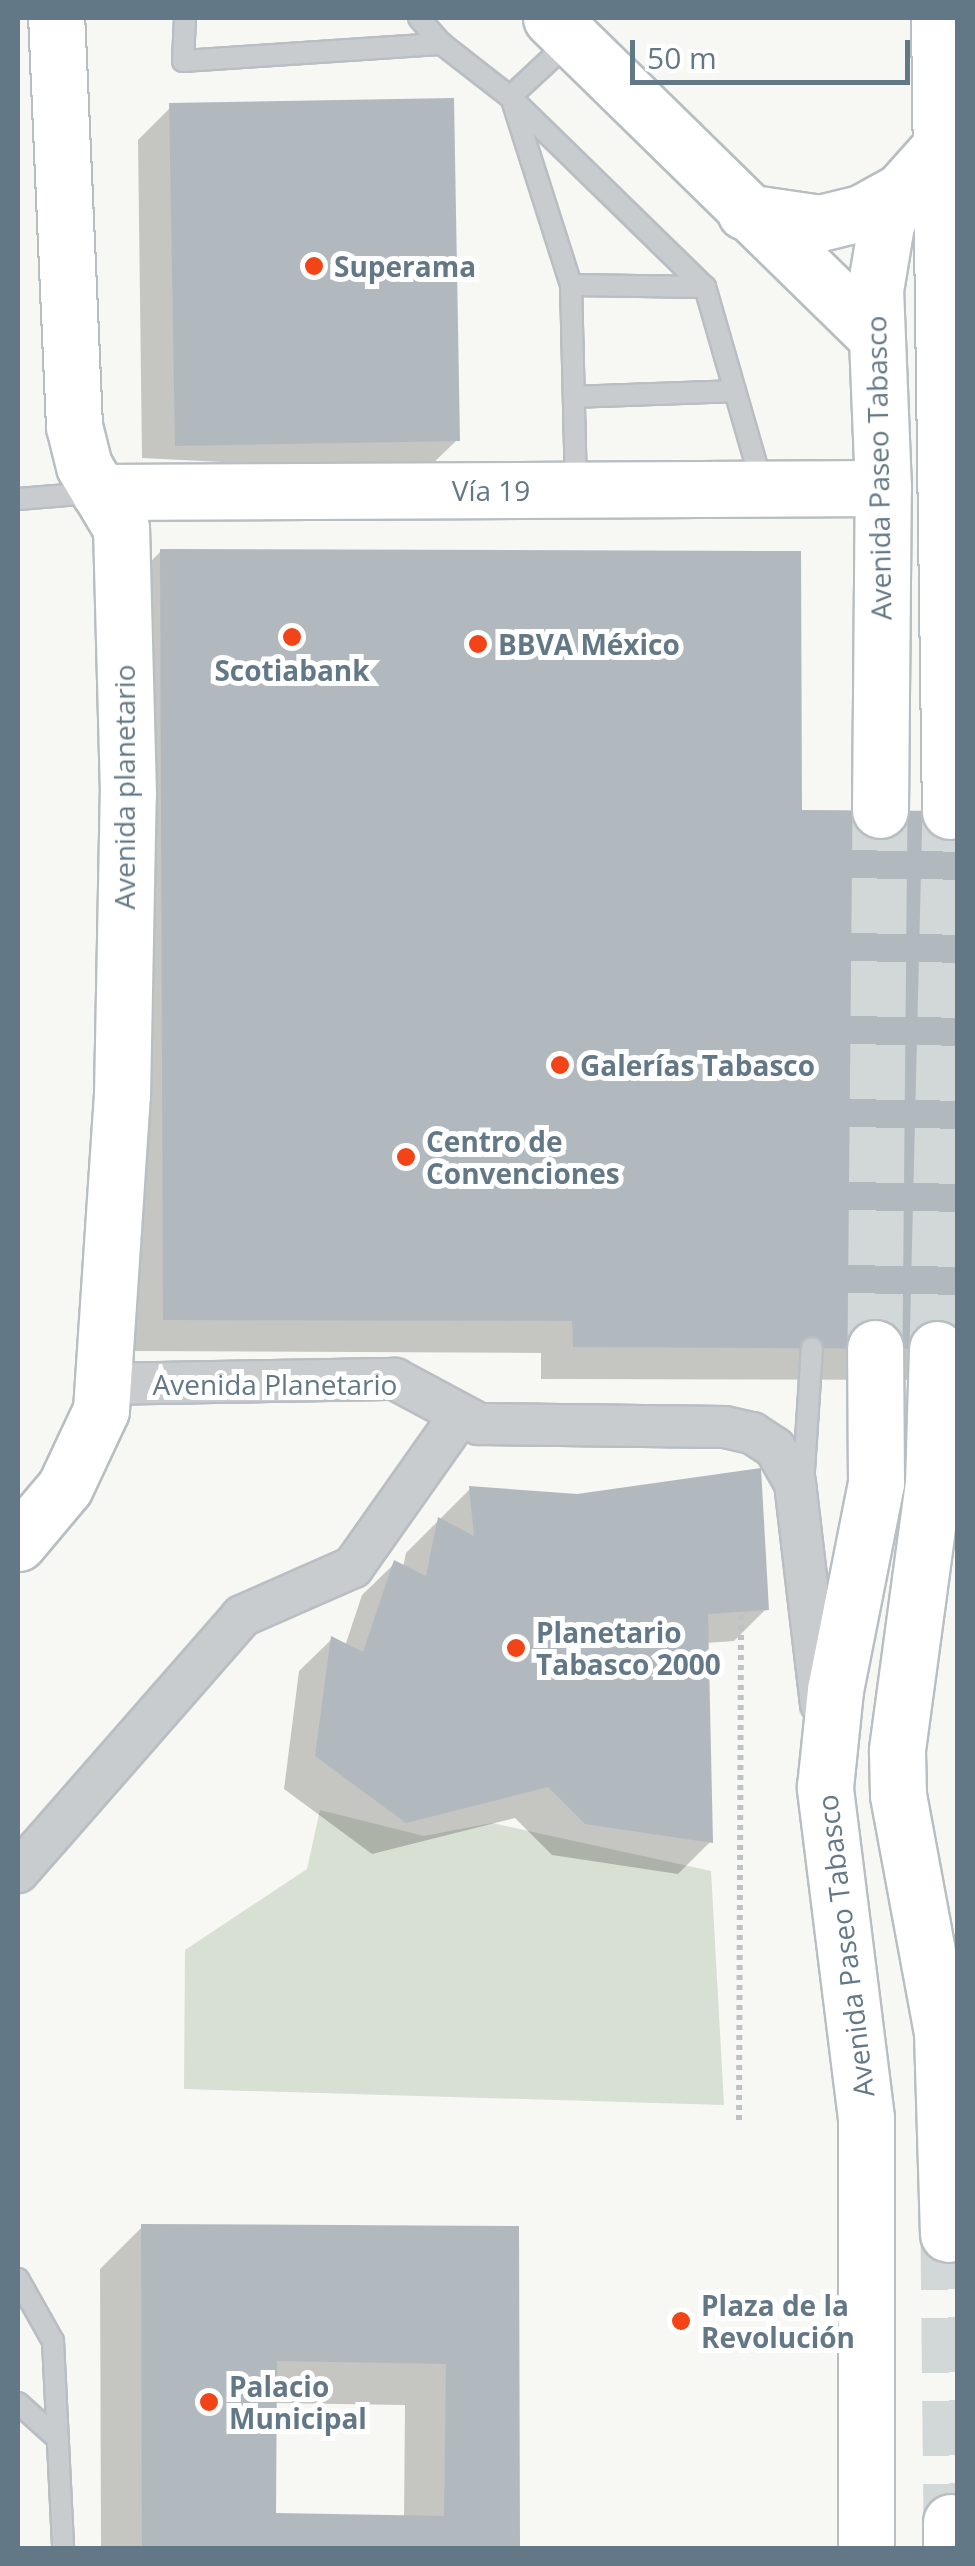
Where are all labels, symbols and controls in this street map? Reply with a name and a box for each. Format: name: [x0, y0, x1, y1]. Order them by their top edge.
scale bar: [635, 20, 915, 82]
text: 50 m: [647, 37, 717, 78]
place label: Superama: [334, 249, 476, 283]
marker: Superama: [303, 255, 325, 277]
street label: Avenida Paseo Tabasco: [859, 315, 897, 621]
street label: Vía 19: [452, 473, 530, 507]
marker: Scotiabank: [281, 626, 303, 648]
place label: BBVA México: [498, 627, 680, 661]
marker: BBVA México: [467, 633, 489, 655]
place label: Scotiabank: [214, 653, 370, 687]
street label: Avenida planetario: [107, 664, 141, 910]
place label: Galerías Tabasco: [580, 1048, 815, 1082]
marker: Galerías Tabasco: [549, 1054, 571, 1076]
place label: Centro de Convenciones: [426, 1124, 620, 1190]
marker: Centro de Convenciones: [395, 1146, 417, 1168]
street label: Avenida Planetario: [153, 1367, 397, 1401]
place label: Planetario Tabasco 2000: [536, 1615, 721, 1681]
marker: Planetario Tabasco 2000: [505, 1637, 527, 1659]
street label: Avenida Paseo Tabasco: [810, 1793, 880, 2099]
place label: Plaza de la Revolución: [701, 2288, 855, 2354]
marker: Plaza de la Revolución: [670, 2310, 692, 2332]
place label: Palacio Municipal: [229, 2369, 367, 2435]
marker: Palacio Municipal: [198, 2391, 220, 2413]

